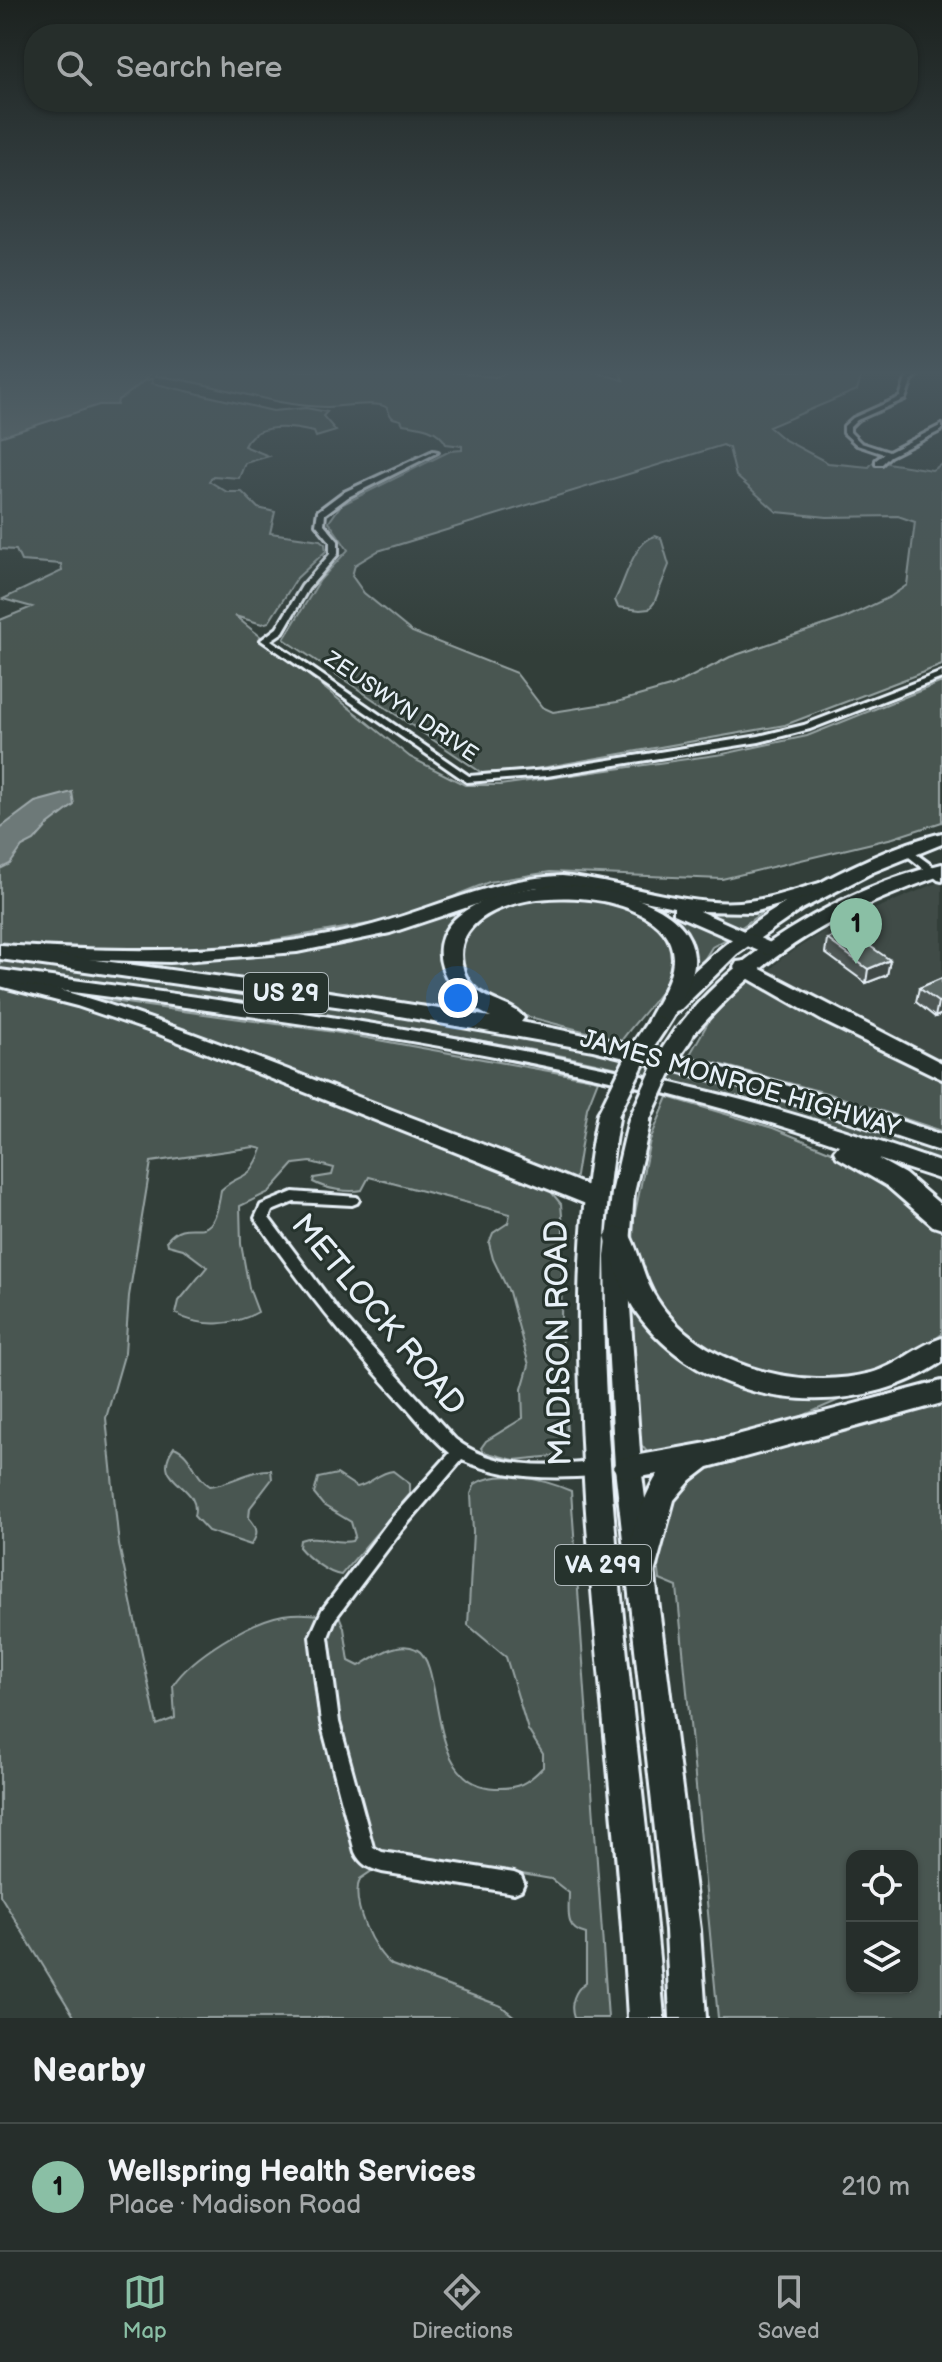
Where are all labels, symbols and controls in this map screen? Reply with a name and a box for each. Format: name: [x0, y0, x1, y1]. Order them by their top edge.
search box: [24, 24, 918, 112]
icon: search: [52, 46, 96, 90]
text: Search here: [116, 50, 282, 86]
street label: ZEUSWYN DRIVE: [318, 645, 483, 768]
pin: 1: [830, 898, 882, 964]
road number: US 29: [244, 973, 328, 1013]
your location: [438, 978, 478, 1018]
street label: JAMES MONROE HIGHWAY: [577, 1023, 904, 1145]
street label: METLOCK ROAD: [283, 1206, 473, 1424]
street label: MADISON ROAD: [537, 1220, 581, 1466]
road number: VA 299: [555, 1545, 651, 1585]
map controls: [846, 1850, 918, 1994]
button: locate: [846, 1850, 918, 1922]
button: layers: [846, 1922, 918, 1994]
text: Nearby: [32, 2050, 146, 2091]
text: Wellspring Health Services: [108, 2154, 476, 2190]
text: 1: [53, 2172, 63, 2203]
text: 210 m: [841, 2172, 910, 2203]
text: Place · Madison Road: [108, 2190, 361, 2221]
tab: Map: [122, 2270, 167, 2345]
tab: Directions: [412, 2270, 513, 2345]
tab: Saved: [758, 2270, 820, 2345]

